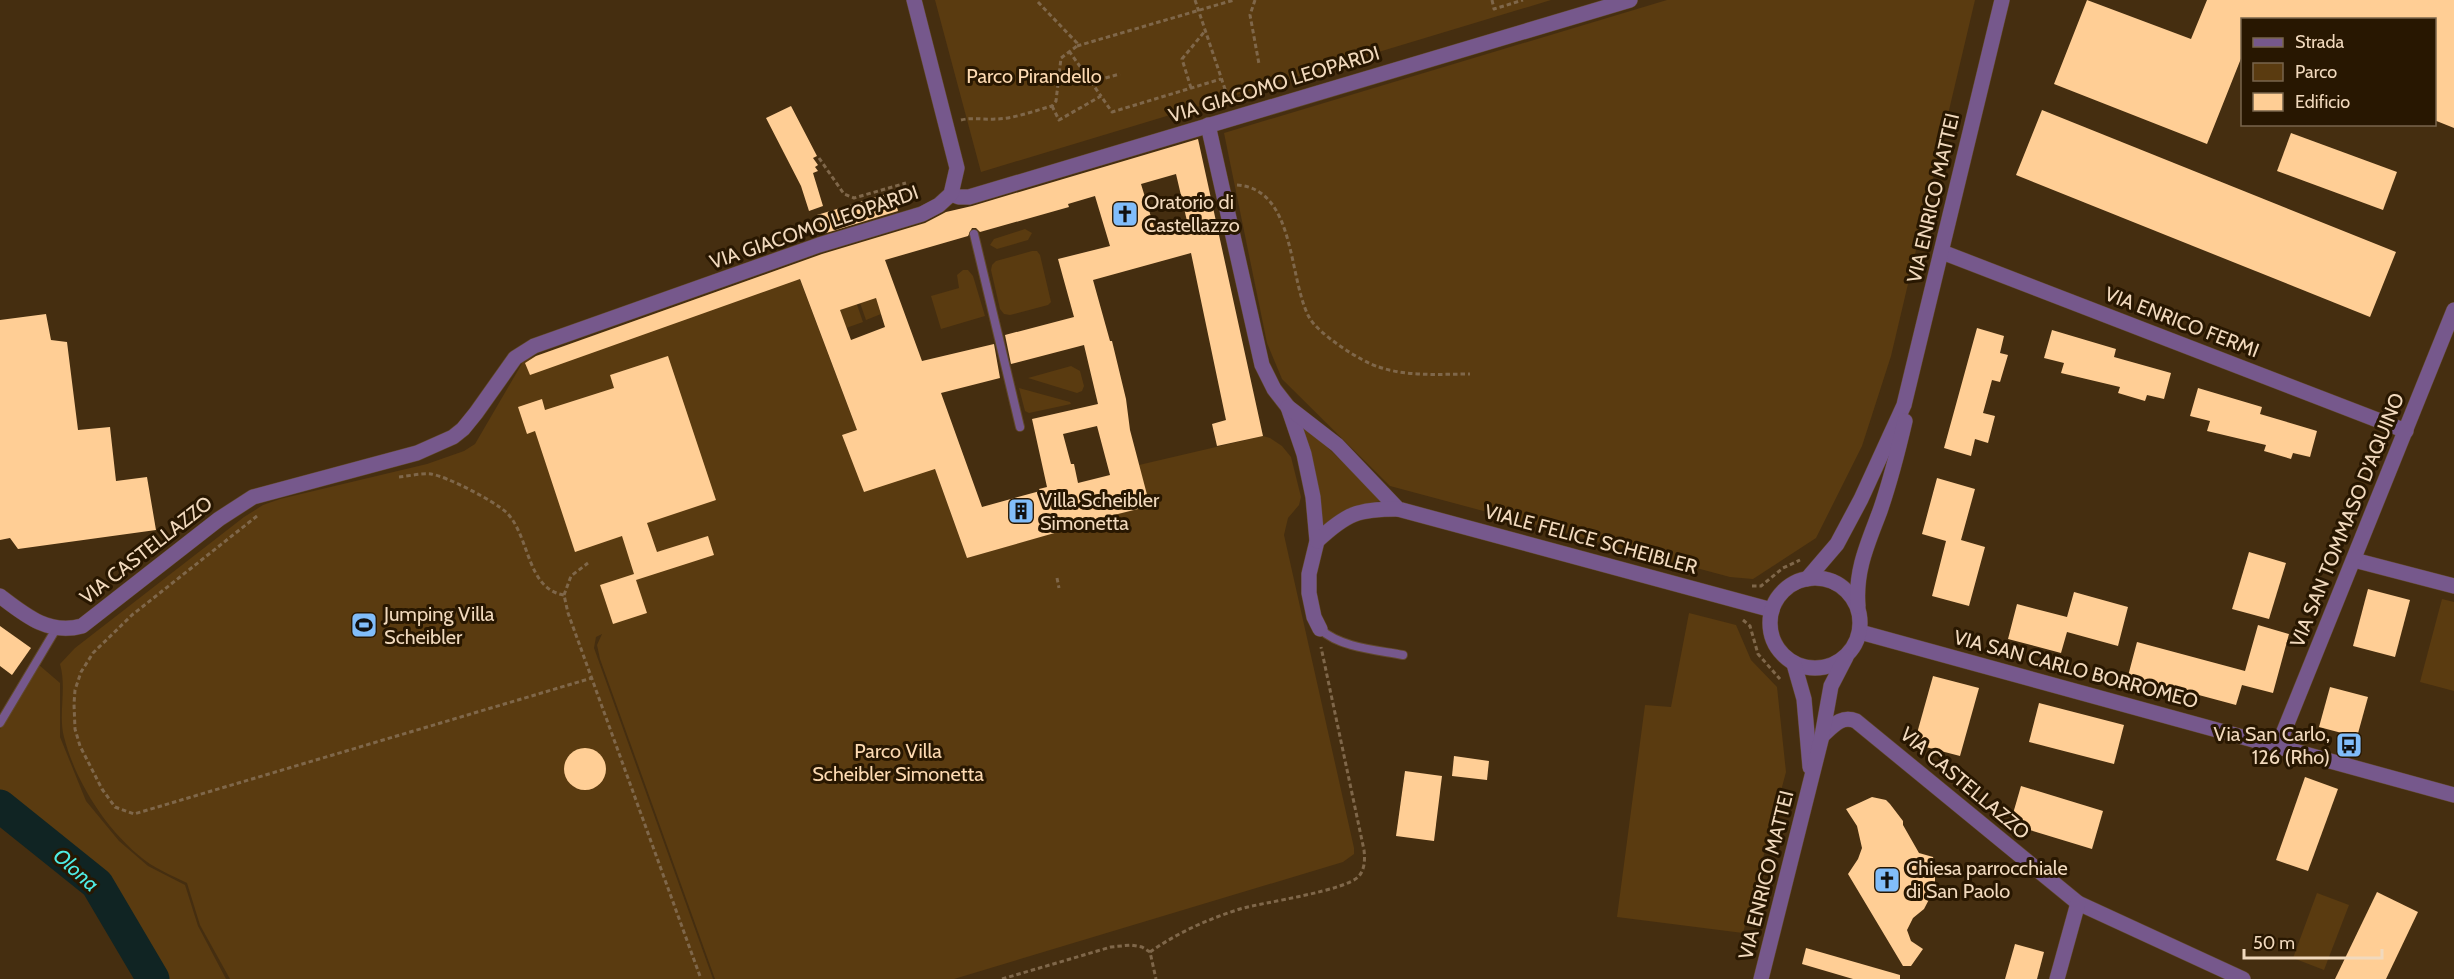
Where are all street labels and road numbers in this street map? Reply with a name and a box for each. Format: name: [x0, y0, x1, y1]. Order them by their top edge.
street label: VIA GIACOMO LEOPARDI: [1166, 40, 1382, 128]
street label: VIA ENRICO MATTEI: [1902, 111, 1964, 285]
street label: VIA GIACOMO LEOPARDI: [707, 180, 921, 274]
street label: VIA ENRICO FERMI: [2102, 282, 2262, 362]
street label: VIA SAN TOMMASO D'AQUINO: [2285, 389, 2409, 651]
street label: VIA CASTELLAZZO: [75, 491, 217, 609]
street label: VIALE FELICE SCHEIBLER: [1482, 499, 1700, 579]
street label: VIA SAN CARLO BORROMEO: [1951, 625, 2201, 713]
street label: VIA CASTELLAZZO: [1895, 722, 2035, 844]
street label: VIA ENRICO MATTEI: [1733, 788, 1799, 962]

